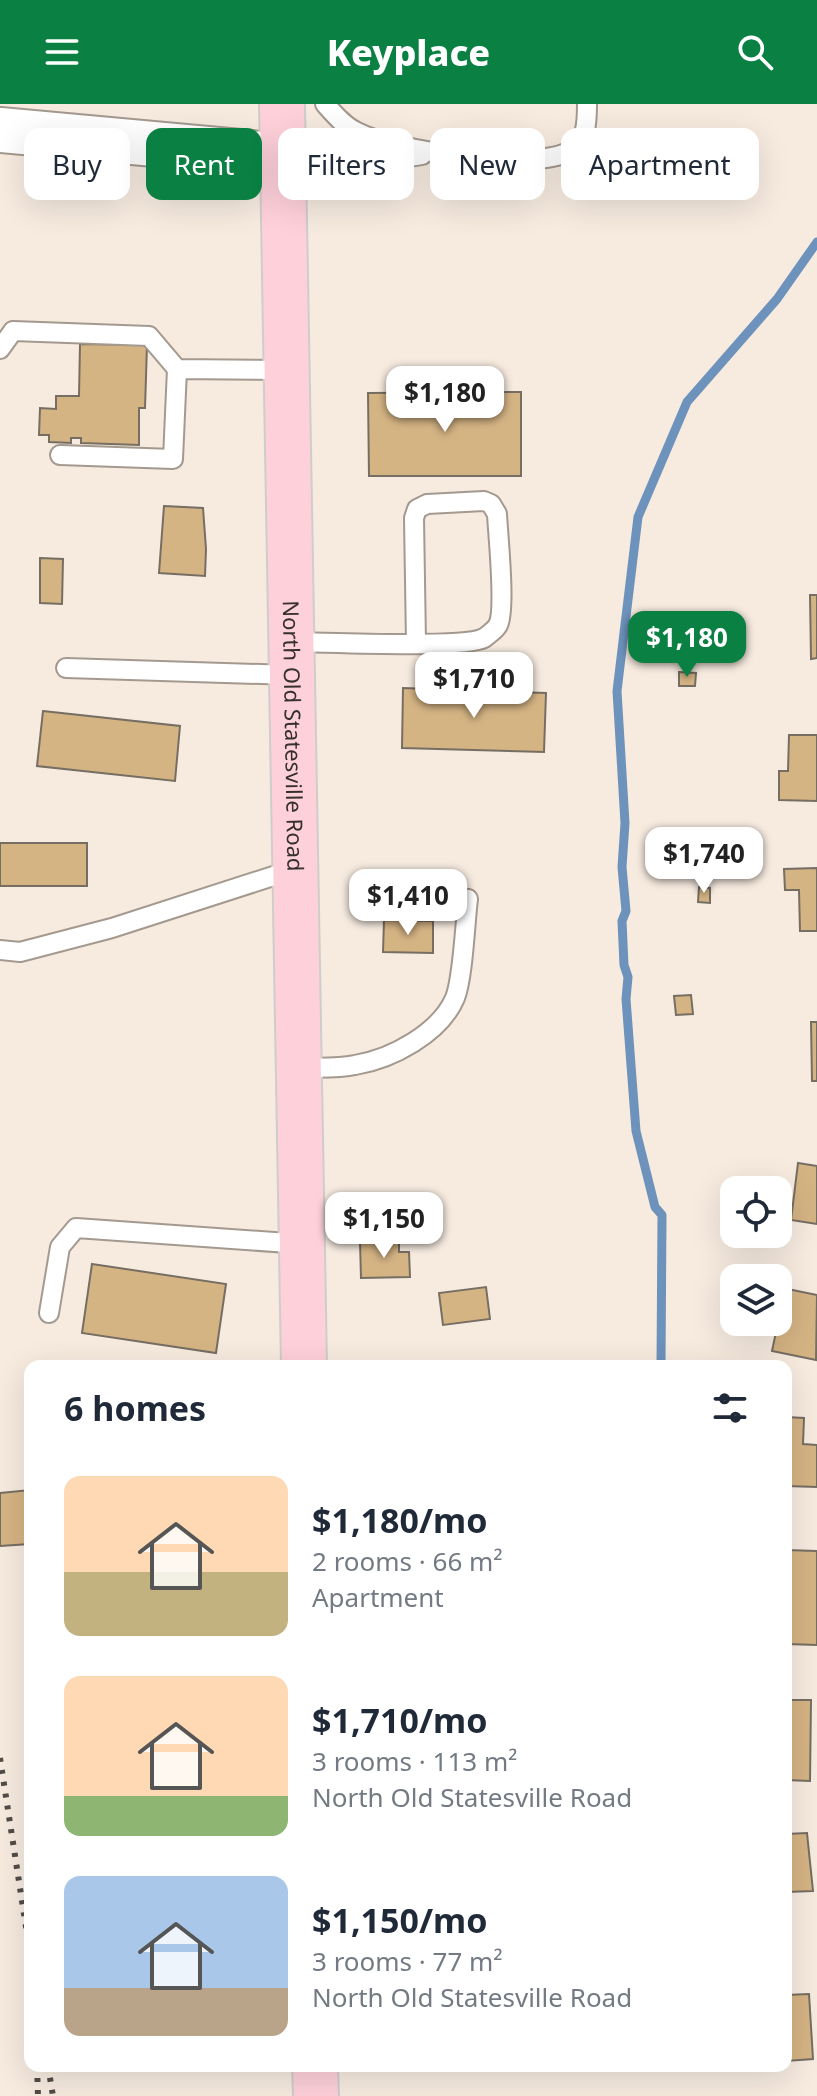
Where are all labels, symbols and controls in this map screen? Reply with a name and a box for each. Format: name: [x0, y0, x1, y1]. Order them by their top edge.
text: Keyplace: [327, 28, 490, 77]
icon: menu: [40, 30, 84, 74]
icon: search: [733, 30, 777, 74]
chip: Buy: [24, 128, 130, 200]
chip: Rent: [146, 128, 262, 200]
chip: Filters: [278, 128, 414, 200]
chip: New: [430, 128, 545, 200]
chip: Apartment: [561, 128, 759, 200]
pin: $1,180: [380, 366, 510, 434]
text: $1,180: [404, 374, 486, 410]
street label: North Old Statesville Road: [277, 600, 311, 872]
pin: $1,180: [622, 611, 752, 679]
text: $1,180: [646, 619, 728, 655]
pin: $1,710: [409, 652, 539, 720]
text: $1,710: [433, 660, 515, 696]
pin: $1,740: [639, 827, 769, 895]
text: $1,740: [663, 835, 745, 871]
pin: $1,410: [343, 869, 473, 937]
text: $1,410: [367, 877, 449, 913]
map controls: [720, 1176, 792, 1336]
button: locate: [720, 1176, 792, 1248]
pin: $1,150: [319, 1192, 449, 1260]
text: $1,150: [343, 1200, 425, 1236]
button: layers: [720, 1264, 792, 1336]
text: 6 homes: [64, 1385, 206, 1431]
icon: filters: [708, 1386, 752, 1430]
text: $1,180/mo: [312, 1497, 487, 1543]
icon: home: [128, 1508, 224, 1604]
text: 2 rooms · 66 m²: [312, 1543, 502, 1579]
text: Apartment: [312, 1579, 444, 1615]
text: $1,710/mo: [312, 1697, 487, 1743]
icon: home: [128, 1708, 224, 1804]
text: 3 rooms · 113 m²: [312, 1743, 517, 1779]
text: North Old Statesville Road: [312, 1779, 632, 1815]
text: $1,150/mo: [312, 1897, 487, 1943]
icon: home: [128, 1908, 224, 2004]
text: 3 rooms · 77 m²: [312, 1943, 502, 1979]
text: North Old Statesville Road: [312, 1979, 632, 2015]

